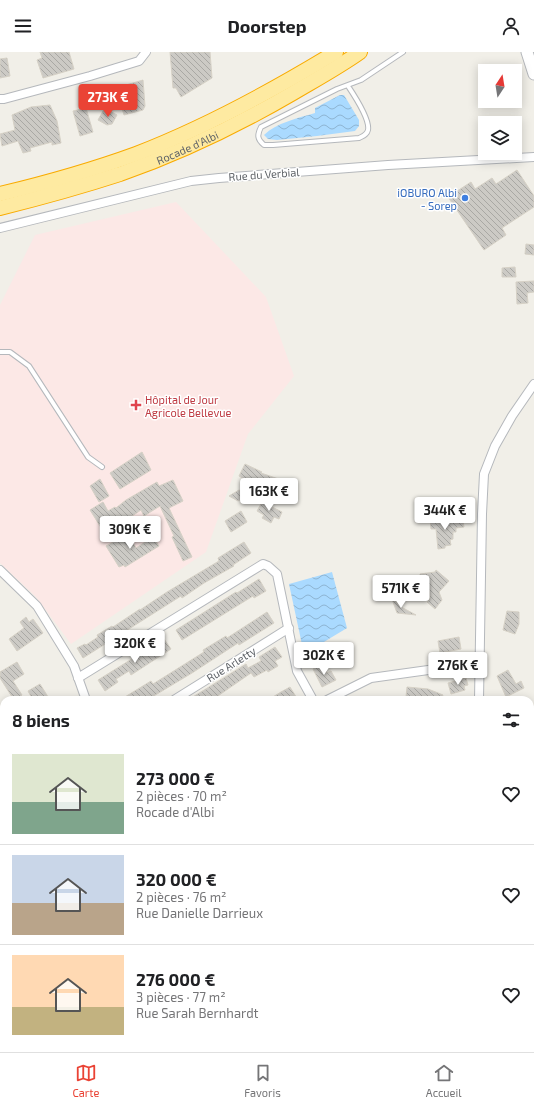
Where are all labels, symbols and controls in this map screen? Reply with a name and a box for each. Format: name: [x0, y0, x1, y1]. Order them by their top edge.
icon: menu: [12, 15, 34, 37]
text: Doorstep: [227, 15, 307, 37]
icon: person: [500, 15, 522, 37]
north arrow: [478, 64, 522, 108]
map controls: [478, 64, 522, 160]
pin: 273K €: [75, 84, 141, 118]
text: 273K €: [87, 89, 129, 105]
button: layers: [478, 116, 522, 160]
street label: Rocade d'Albi: [154, 128, 220, 166]
street label: Rue du Verbial: [228, 165, 301, 183]
place label: iOBURO Albi - Sorep: [397, 186, 457, 212]
marker: iOBURO Albi - Sorep: [460, 193, 470, 203]
place label: Hôpital de Jour Agricole Bellevue: [145, 393, 232, 419]
marker: Hôpital de Jour Agricole Bellevue: [130, 399, 142, 411]
pin: 163K €: [236, 478, 302, 512]
text: 163K €: [249, 483, 289, 499]
pin: 344K €: [412, 497, 478, 531]
text: 344K €: [423, 502, 467, 518]
pin: 309K €: [97, 516, 163, 550]
text: 309K €: [109, 521, 151, 537]
pin: 571K €: [368, 575, 434, 609]
text: 571K €: [382, 580, 420, 596]
pin: 320K €: [102, 630, 168, 664]
text: 320K €: [114, 635, 156, 651]
pin: 302K €: [291, 642, 357, 676]
street label: Rue Arletty: [204, 644, 258, 684]
text: 302K €: [303, 647, 345, 663]
pin: 276K €: [425, 652, 491, 686]
text: 276K €: [437, 657, 479, 673]
icon: filters: [500, 709, 522, 731]
text: 8 biens: [12, 710, 70, 730]
text: 273 000 €: [136, 768, 215, 788]
icon: home: [44, 770, 92, 818]
icon: heart: [500, 783, 522, 805]
text: 2 pièces · 70 m²: [136, 788, 227, 804]
text: Rocade d'Albi: [136, 804, 214, 820]
text: 320 000 €: [136, 869, 217, 889]
icon: home: [44, 871, 92, 919]
icon: heart: [500, 884, 522, 906]
text: 2 pièces · 76 m²: [136, 889, 226, 905]
text: Rue Danielle Darrieux: [136, 905, 263, 921]
text: 276 000 €: [136, 969, 215, 989]
icon: home: [44, 971, 92, 1019]
icon: heart: [500, 984, 522, 1006]
text: 3 pièces · 77 m²: [136, 989, 226, 1005]
text: Rue Sarah Bernhardt: [136, 1005, 259, 1021]
tab: Carte: [73, 1062, 99, 1099]
tab: Favoris: [244, 1062, 281, 1099]
tab: Accueil: [426, 1062, 461, 1099]

